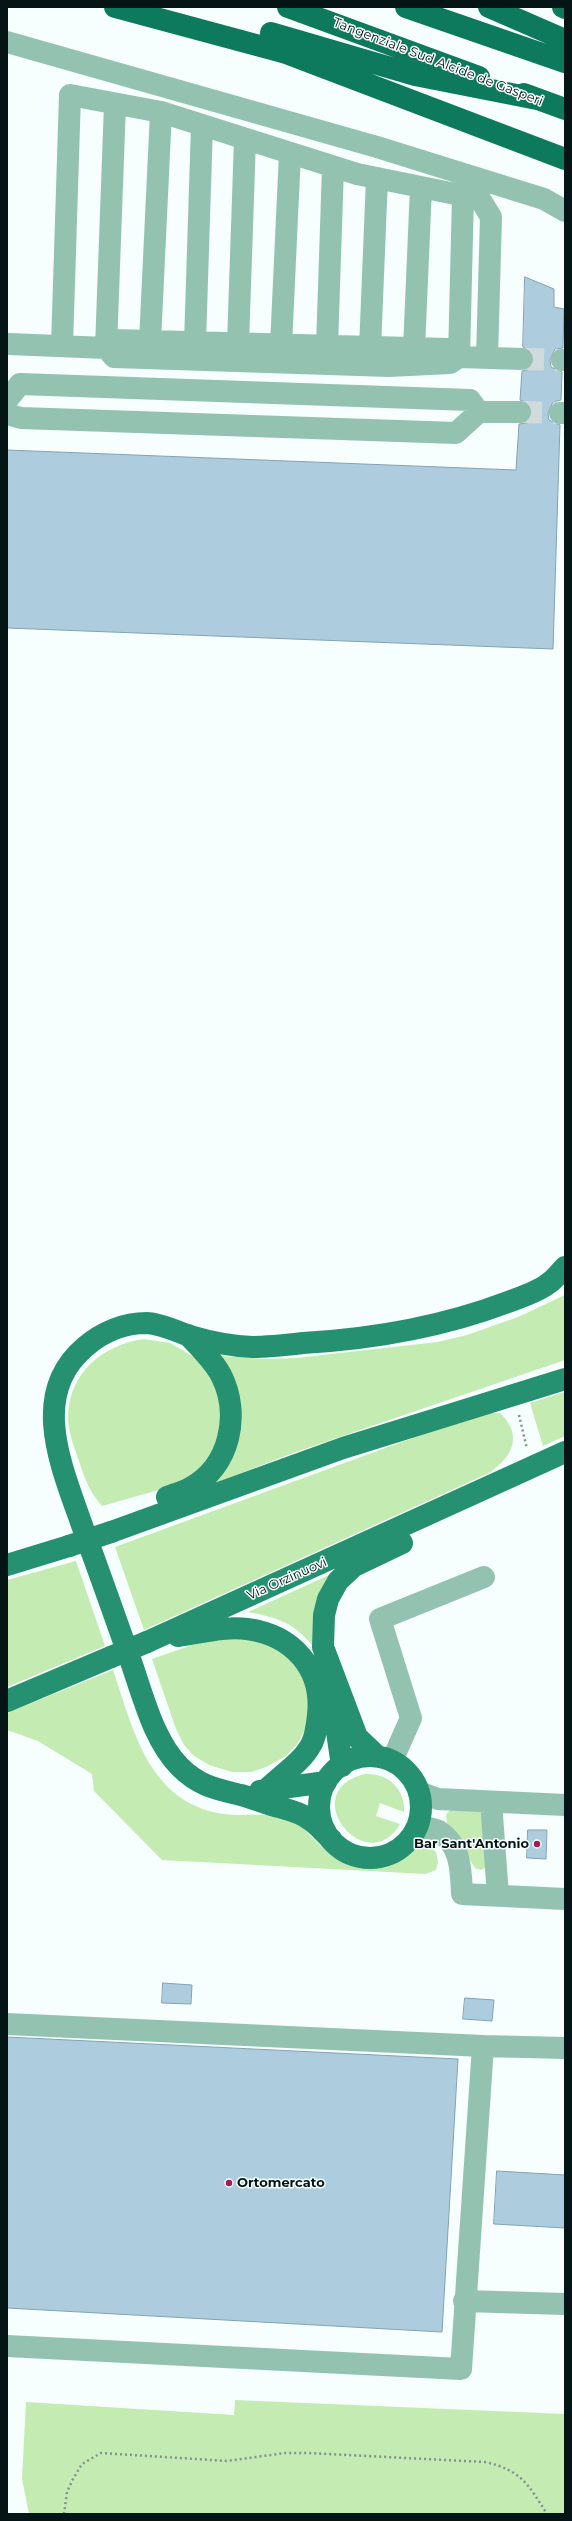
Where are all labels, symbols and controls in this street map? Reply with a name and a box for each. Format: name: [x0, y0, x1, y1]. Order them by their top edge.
street label: Tangenziale Sud Alcide de Gasperi: [331, 15, 545, 109]
street label: Via Orzinuovi: [245, 1554, 329, 1604]
place label: Bar Sant'Antonio: [414, 1836, 529, 1852]
marker: Bar Sant'Antonio: [532, 1839, 542, 1849]
place label: Ortomercato: [237, 2175, 325, 2191]
marker: Ortomercato: [224, 2178, 234, 2188]

